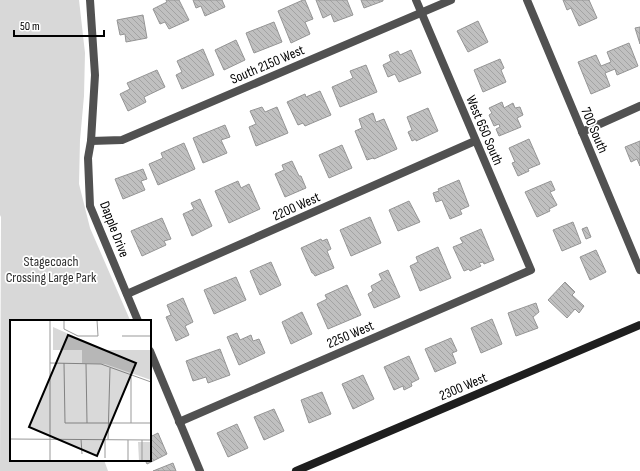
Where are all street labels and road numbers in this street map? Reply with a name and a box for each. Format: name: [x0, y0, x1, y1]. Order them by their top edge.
street label: South 2150 West: [228, 41, 307, 88]
street label: West 650 South: [462, 93, 507, 168]
street label: 700 South: [577, 105, 612, 156]
street label: 2200 West: [270, 189, 323, 224]
street label: Dapple Drive: [96, 199, 133, 260]
street label: 2250 West: [324, 317, 376, 352]
street label: 2300 West: [437, 369, 490, 404]

